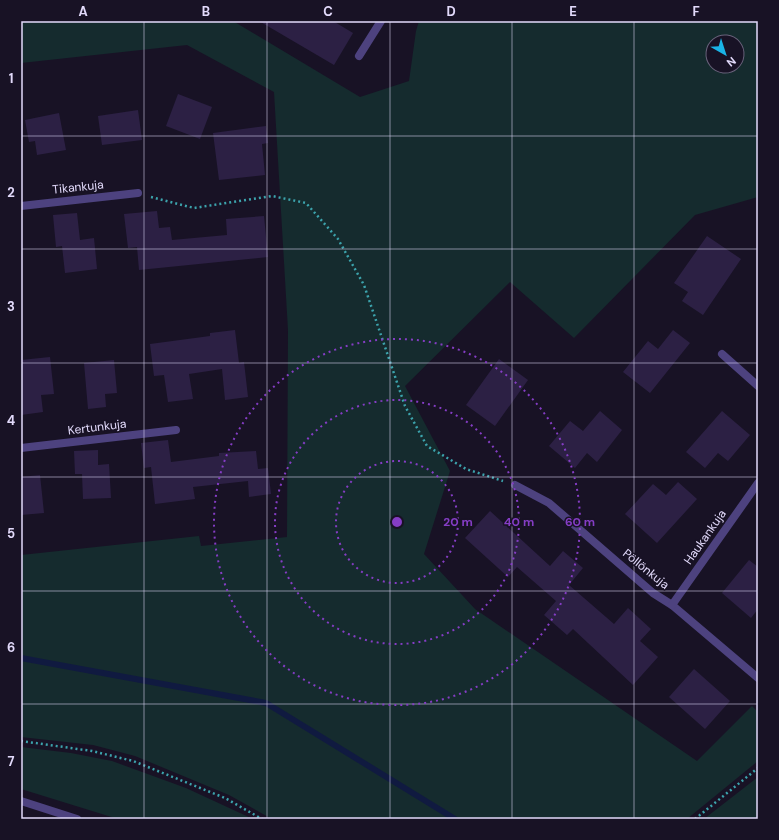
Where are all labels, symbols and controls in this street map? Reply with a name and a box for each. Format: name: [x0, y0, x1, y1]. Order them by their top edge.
text: A: [78, 3, 88, 20]
text: B: [202, 3, 210, 20]
text: C: [323, 3, 333, 20]
text: D: [446, 3, 456, 20]
text: E: [569, 3, 577, 20]
text: F: [692, 3, 700, 20]
north arrow: [705, 34, 745, 74]
text: N: [724, 54, 739, 70]
text: 1: [9, 70, 13, 87]
street label: Tikankuja: [52, 176, 104, 198]
text: 2: [7, 184, 15, 201]
text: 3: [7, 298, 15, 315]
text: 4: [7, 412, 15, 429]
street label: Kertunkuja: [67, 415, 127, 439]
street label: Haukankuja: [680, 506, 730, 568]
text: 20 m: [443, 514, 473, 530]
text: 40 m: [504, 514, 534, 530]
text: 60 m: [565, 514, 595, 530]
centre of rings: [390, 515, 404, 529]
text: 5: [7, 525, 15, 542]
street label: Pöllönkuja: [619, 545, 673, 593]
text: 6: [7, 639, 15, 656]
text: 7: [8, 753, 15, 770]

